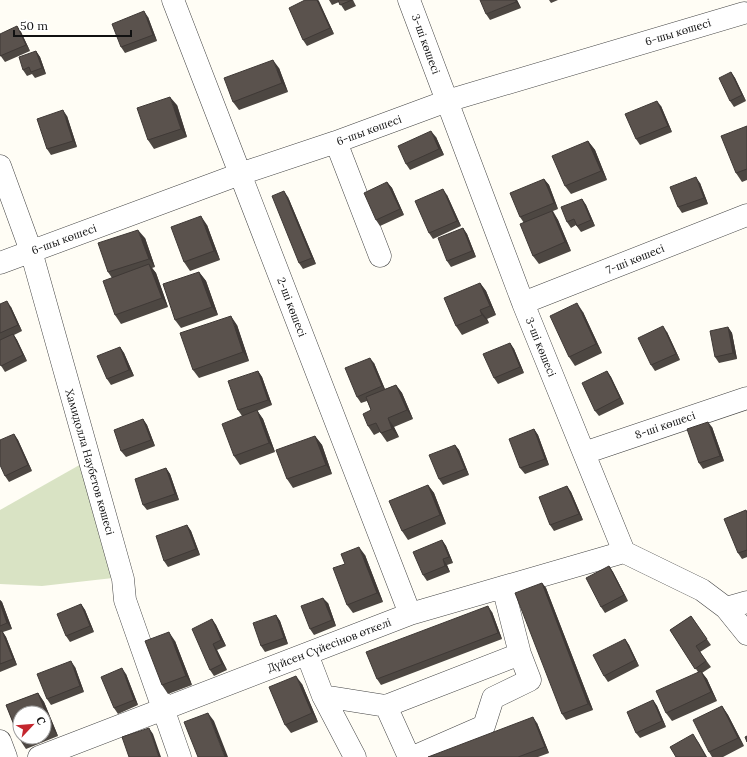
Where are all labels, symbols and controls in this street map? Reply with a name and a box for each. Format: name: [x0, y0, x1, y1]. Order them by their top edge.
scale bar: [14, 12, 131, 38]
street label: 3-ші көшесі: [409, 12, 443, 76]
street label: 6-шы көшесі: [643, 15, 713, 49]
text: 50 m: [20, 18, 48, 33]
street label: 6-шы көшесі: [335, 112, 403, 148]
street label: 6-шы көшесі: [30, 221, 98, 257]
street label: 7-ші көшесі: [604, 241, 666, 277]
street label: 2-ші көшесі: [274, 275, 310, 339]
street label: 3-ші көшесі: [523, 315, 559, 379]
street label: Хамидолла Наубетов көшесі: [62, 388, 118, 536]
street label: 8-ші көшесі: [633, 408, 697, 442]
street label: Дүйсен Сүйесінов өткелі: [265, 615, 393, 675]
north arrow: [12, 705, 52, 745]
text: С: [33, 714, 49, 727]

